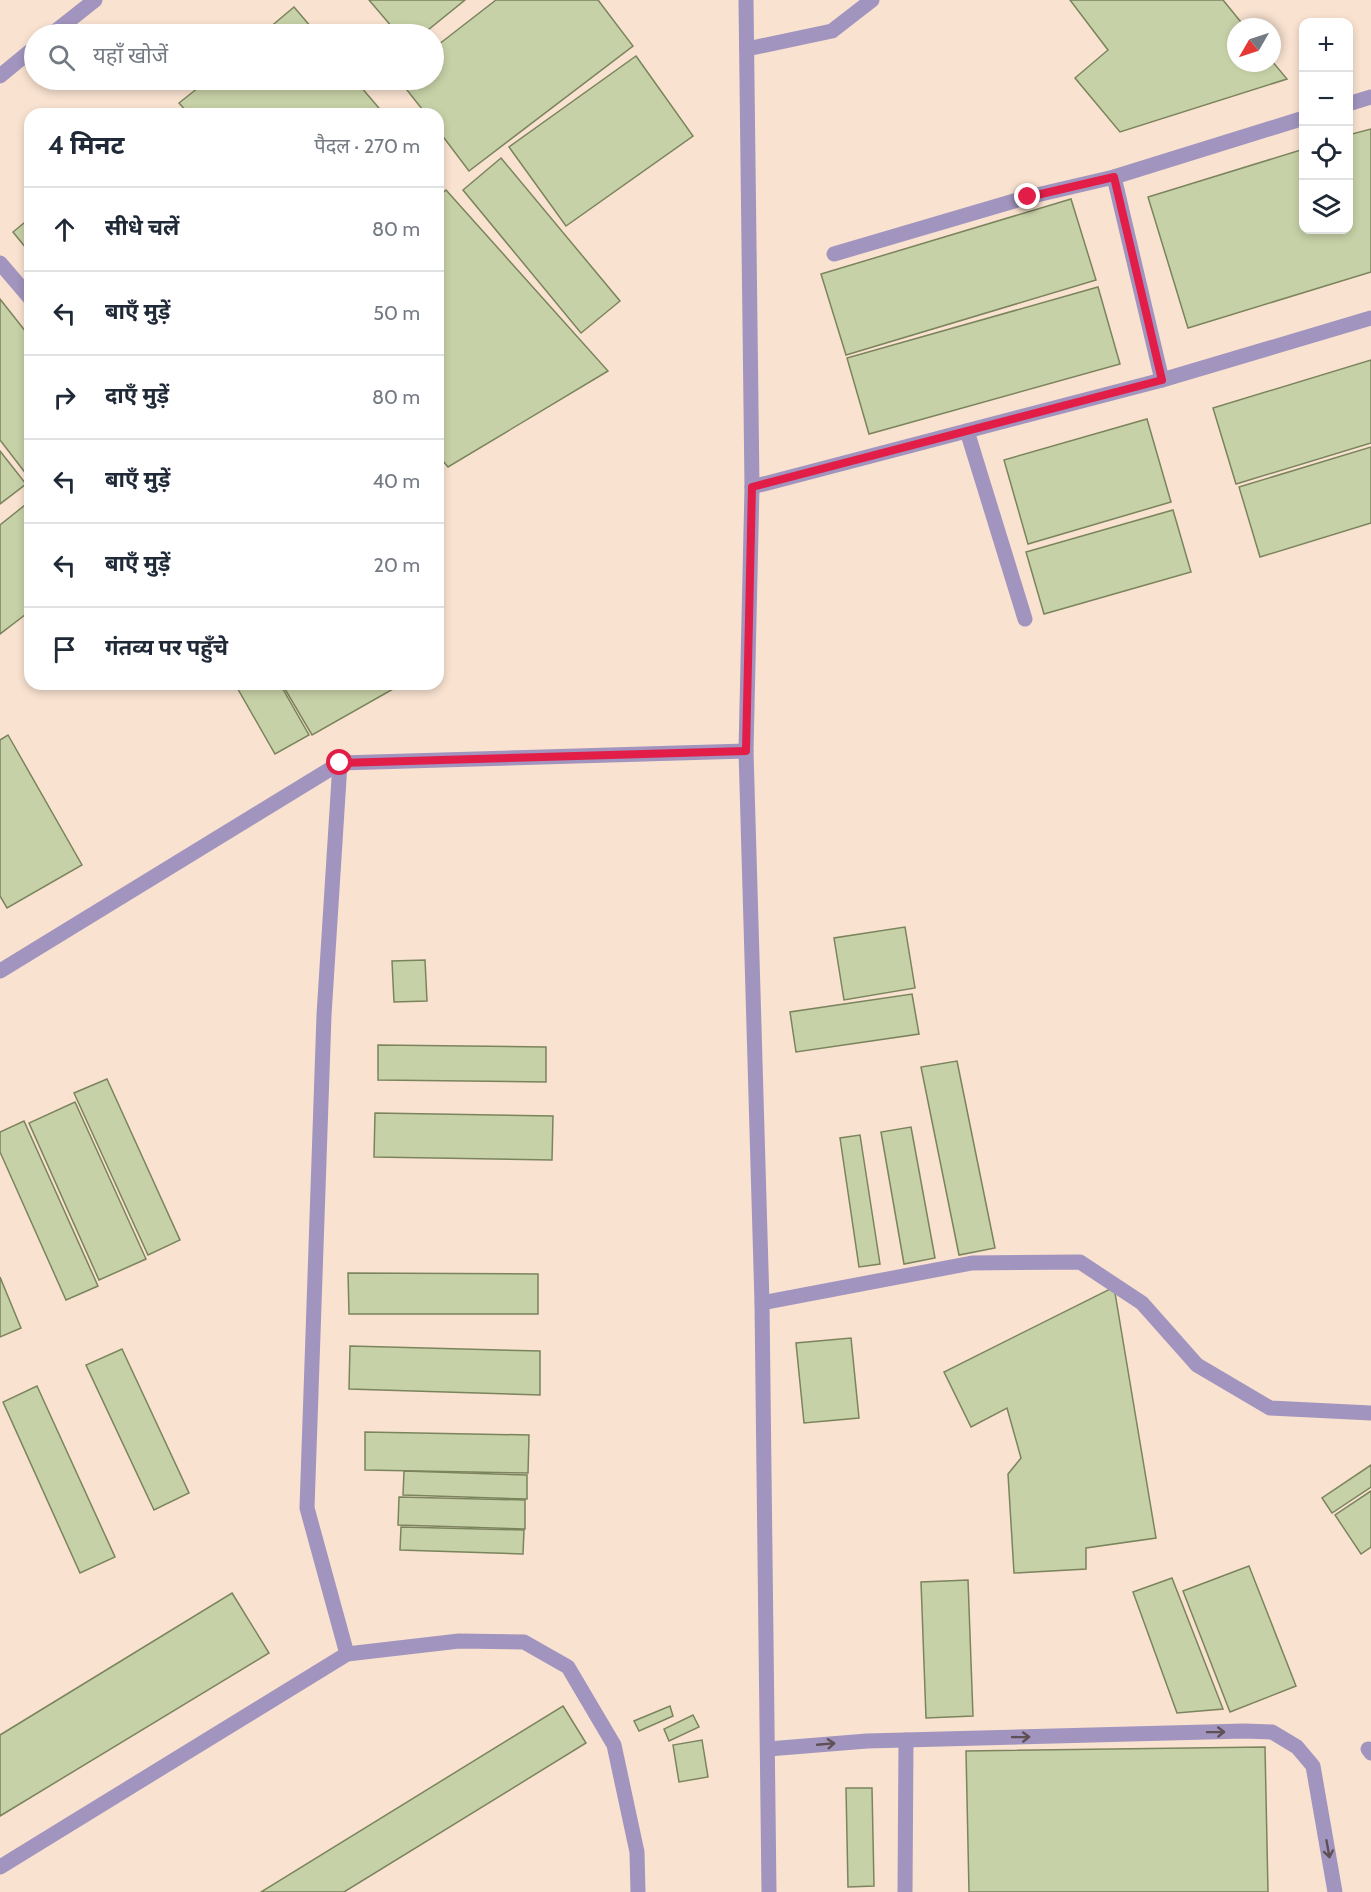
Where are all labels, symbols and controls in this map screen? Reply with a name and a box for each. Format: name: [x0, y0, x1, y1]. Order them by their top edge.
north arrow: [1227, 18, 1281, 72]
map controls: [1299, 18, 1353, 234]
button: +: [1299, 18, 1353, 72]
search box: [24, 24, 444, 90]
icon: search: [45, 41, 78, 74]
text: यहाँ खोजें: [93, 42, 168, 69]
button: −: [1299, 72, 1353, 126]
button: locate: [1299, 126, 1353, 180]
text: 4 मिनट: [48, 129, 125, 161]
text: पैदल · 270 m: [314, 134, 420, 158]
button: layers: [1299, 180, 1353, 234]
route end: [1014, 183, 1040, 209]
icon: ahead: [48, 213, 81, 246]
text: सीधे चलें: [105, 214, 179, 241]
text: 80 m: [372, 217, 420, 241]
icon: left: [48, 297, 81, 330]
text: बाएँ मुड़ें: [105, 298, 170, 325]
text: 50 m: [373, 301, 420, 325]
icon: right: [48, 381, 81, 414]
text: दाएँ मुड़ें: [105, 382, 169, 409]
text: 80 m: [372, 385, 420, 409]
icon: left: [48, 465, 81, 498]
text: बाएँ मुड़ें: [105, 466, 170, 493]
text: 40 m: [372, 469, 420, 493]
icon: left: [48, 549, 81, 582]
text: बाएँ मुड़ें: [105, 550, 170, 577]
text: 20 m: [374, 553, 420, 577]
icon: arrive: [48, 633, 81, 666]
text: गंतव्य पर पहुँचे: [105, 634, 228, 661]
route start: [326, 749, 352, 775]
one-way arrow: [1205, 1726, 1225, 1738]
one-way arrow: [1010, 1731, 1030, 1743]
one-way arrow: [816, 1738, 836, 1749]
one-way arrow: [1323, 1839, 1334, 1859]

